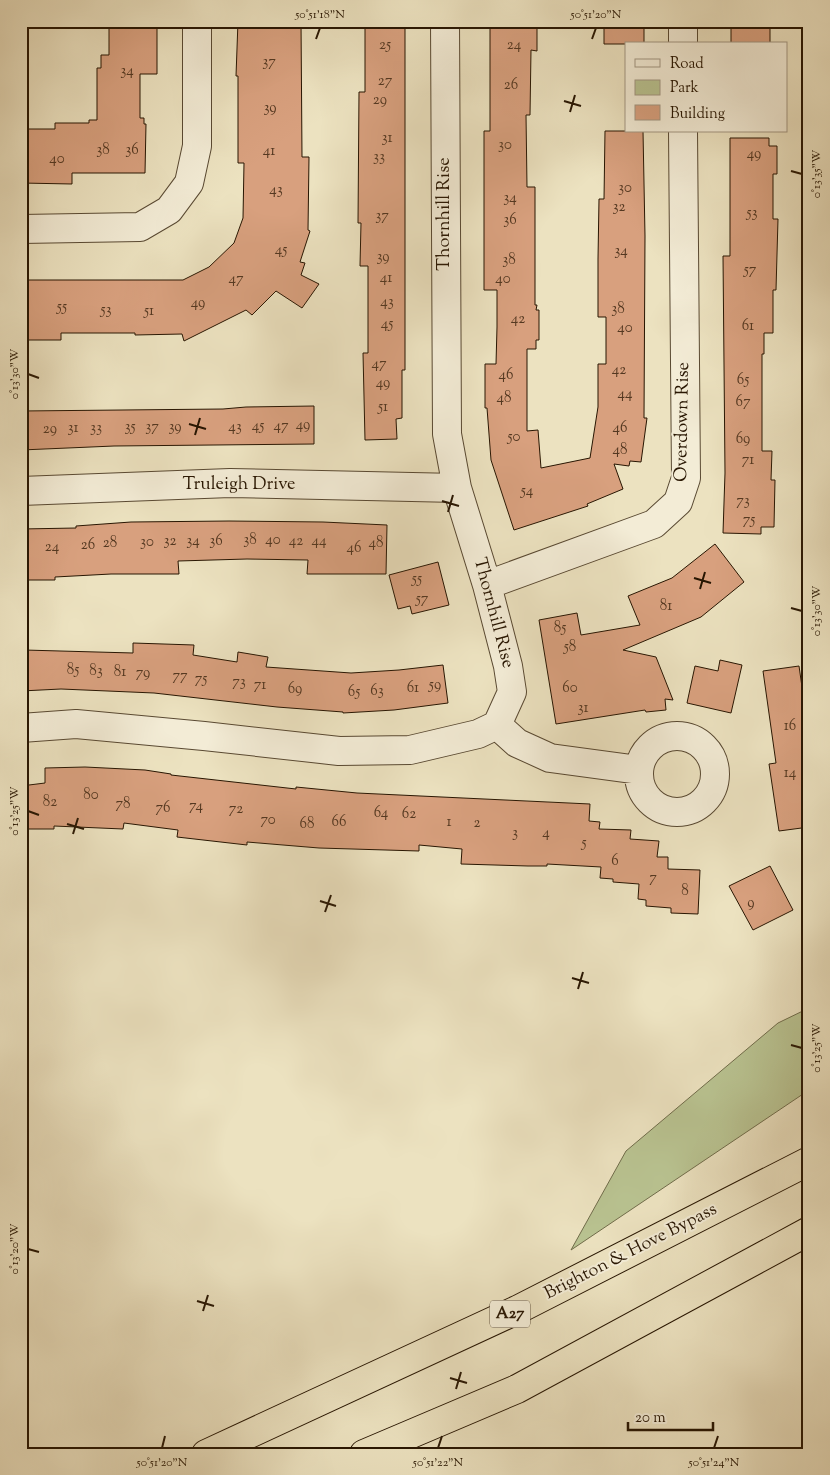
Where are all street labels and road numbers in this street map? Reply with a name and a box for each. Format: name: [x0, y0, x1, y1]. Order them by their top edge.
street label: Thornhill Rise: [432, 157, 458, 271]
street label: Overdown Rise: [669, 362, 697, 482]
street label: Truleigh Drive: [183, 472, 295, 498]
street label: Thornhill Rise: [466, 555, 520, 671]
street label: Brighton & Hove Bypass: [540, 1197, 722, 1307]
road number: A27: [490, 1300, 530, 1328]

